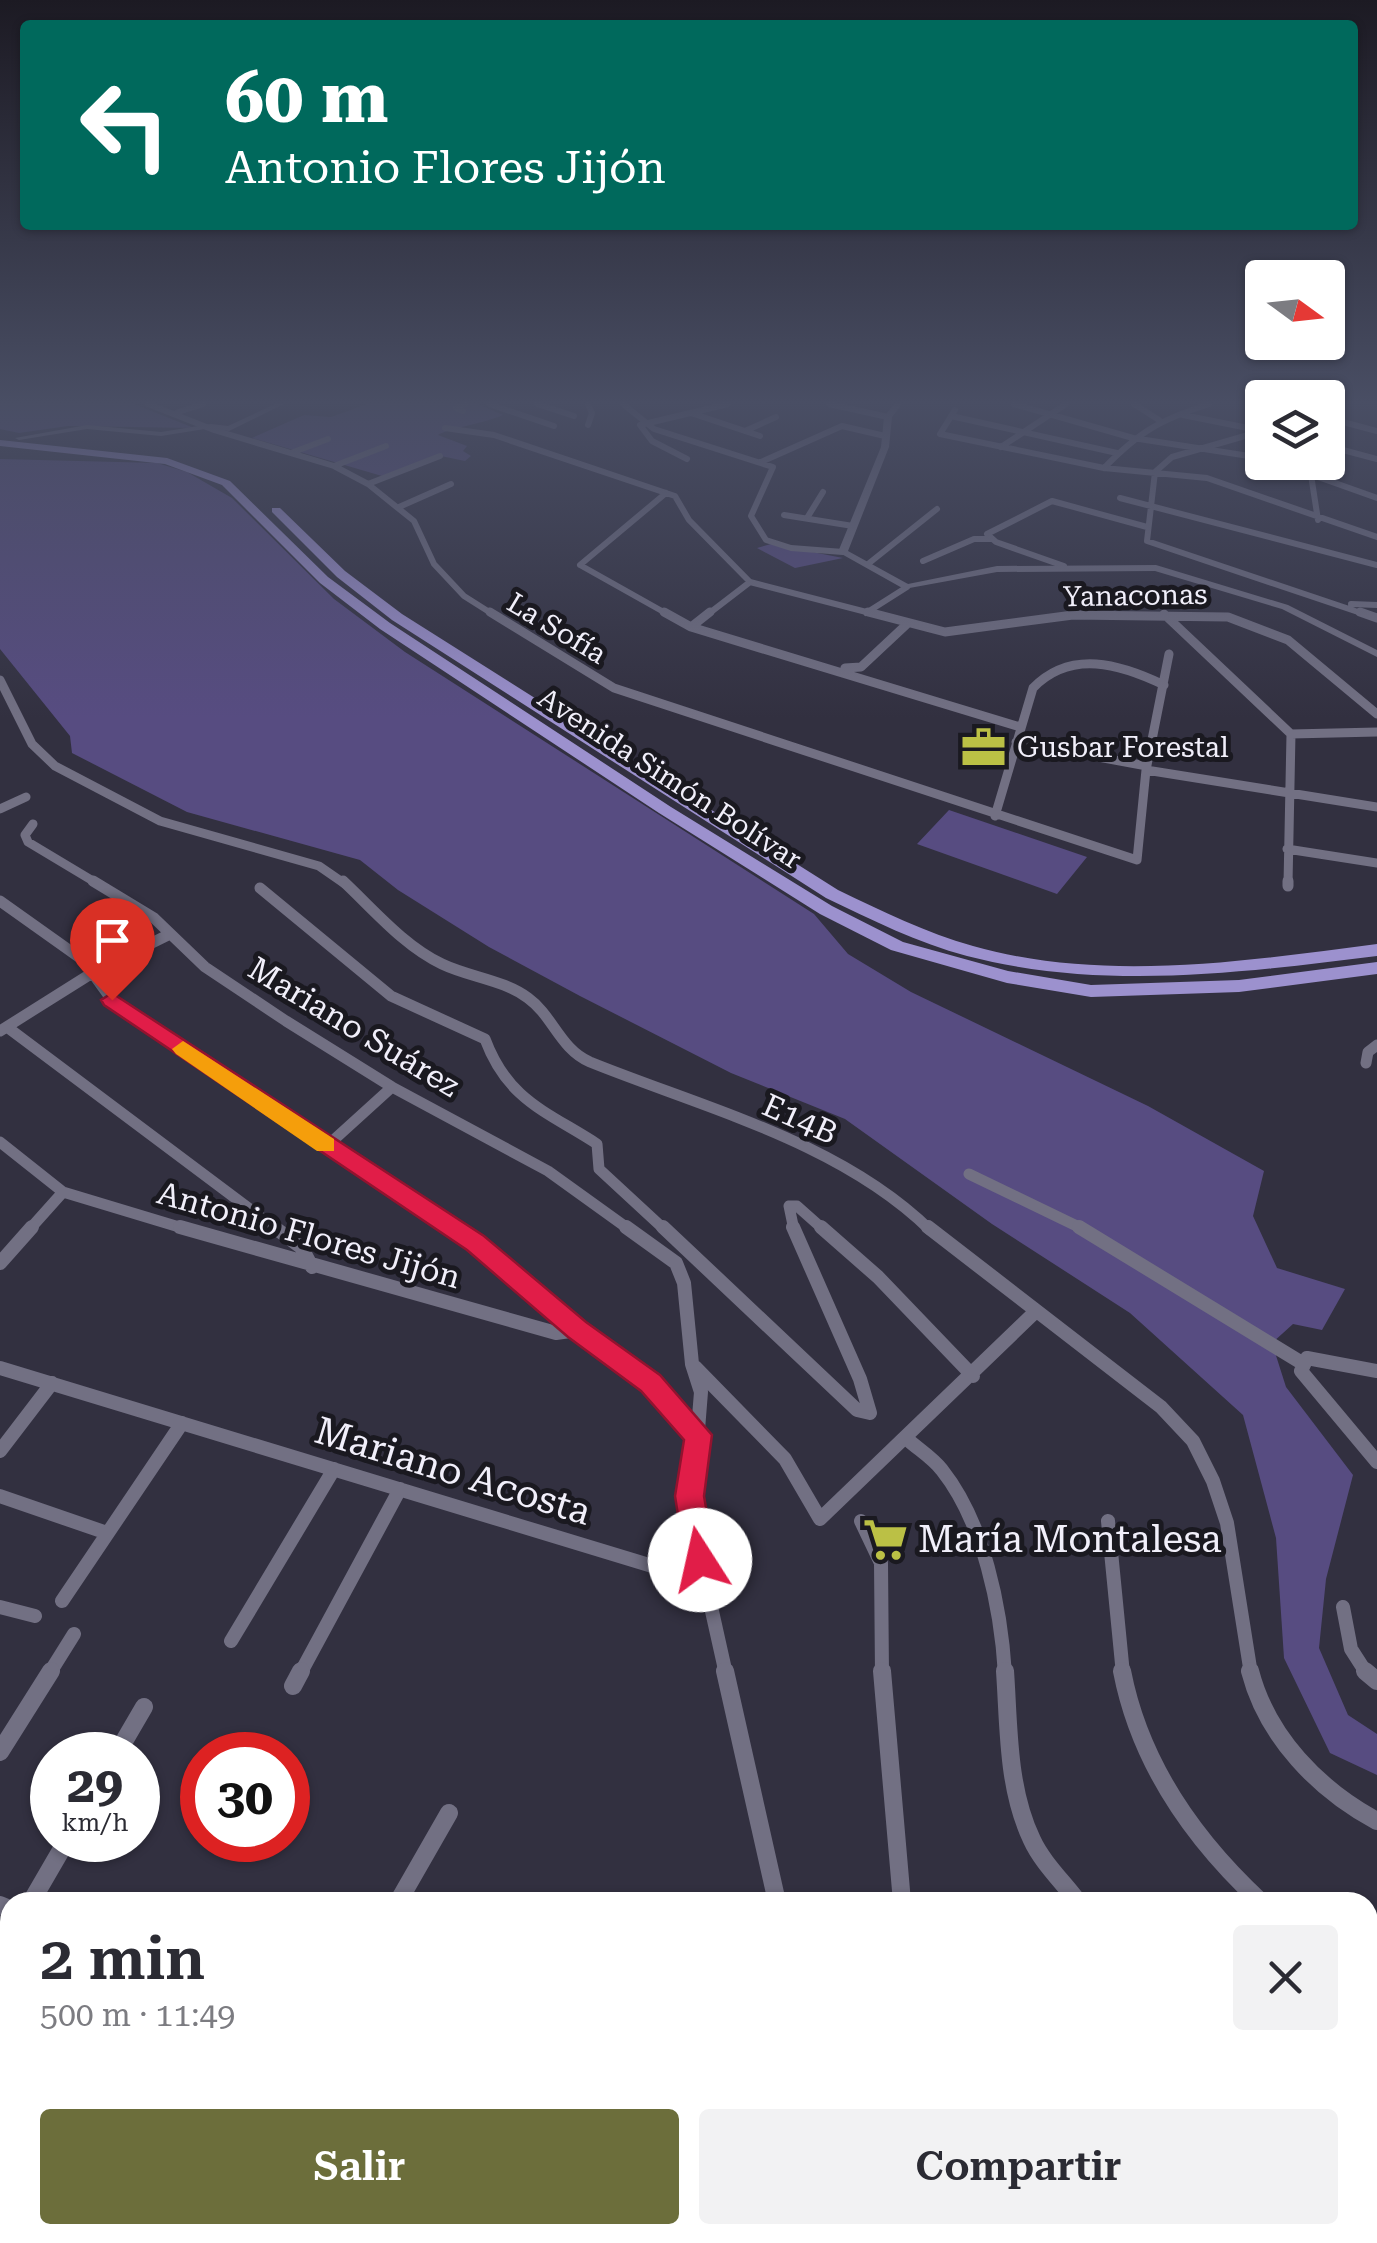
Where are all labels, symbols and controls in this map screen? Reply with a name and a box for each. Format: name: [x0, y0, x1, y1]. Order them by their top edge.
text: 60 m: [225, 57, 389, 139]
icon: left: [60, 60, 190, 190]
text: Antonio Flores Jijón: [225, 141, 666, 194]
north arrow: [1245, 260, 1345, 360]
map controls: [1245, 260, 1345, 480]
button: layers: [1245, 380, 1345, 480]
street label: Yanaconas: [1062, 578, 1208, 613]
street label: La Sofía: [501, 586, 612, 671]
street label: Avenida Simón Bolívar: [532, 681, 808, 876]
office icon: Gusbar Forestal: [960, 723, 1008, 771]
place label: Gusbar Forestal: [1017, 731, 1229, 764]
pin: [70, 898, 155, 1001]
icon: arrive: [85, 913, 140, 968]
street label: Mariano Suárez: [242, 949, 466, 1105]
street label: E14B: [757, 1086, 843, 1152]
street label: Antonio Flores Jijón: [153, 1174, 465, 1296]
street label: Mariano Acosta: [310, 1408, 597, 1534]
position arrow: [648, 1508, 752, 1612]
supermarket icon: María Montalesa: [861, 1515, 909, 1563]
place label: María Montalesa: [918, 1517, 1222, 1561]
speed limit sign: 30: [180, 1732, 310, 1862]
text: 29: [67, 1756, 123, 1814]
text: km/h: [62, 1808, 128, 1837]
text: 2 min: [40, 1923, 205, 1994]
button: close: [1233, 1925, 1338, 2030]
text: 500 m · 11:49: [40, 1996, 235, 2034]
button: Salir: [40, 2109, 679, 2224]
button: Compartir: [699, 2109, 1338, 2224]

